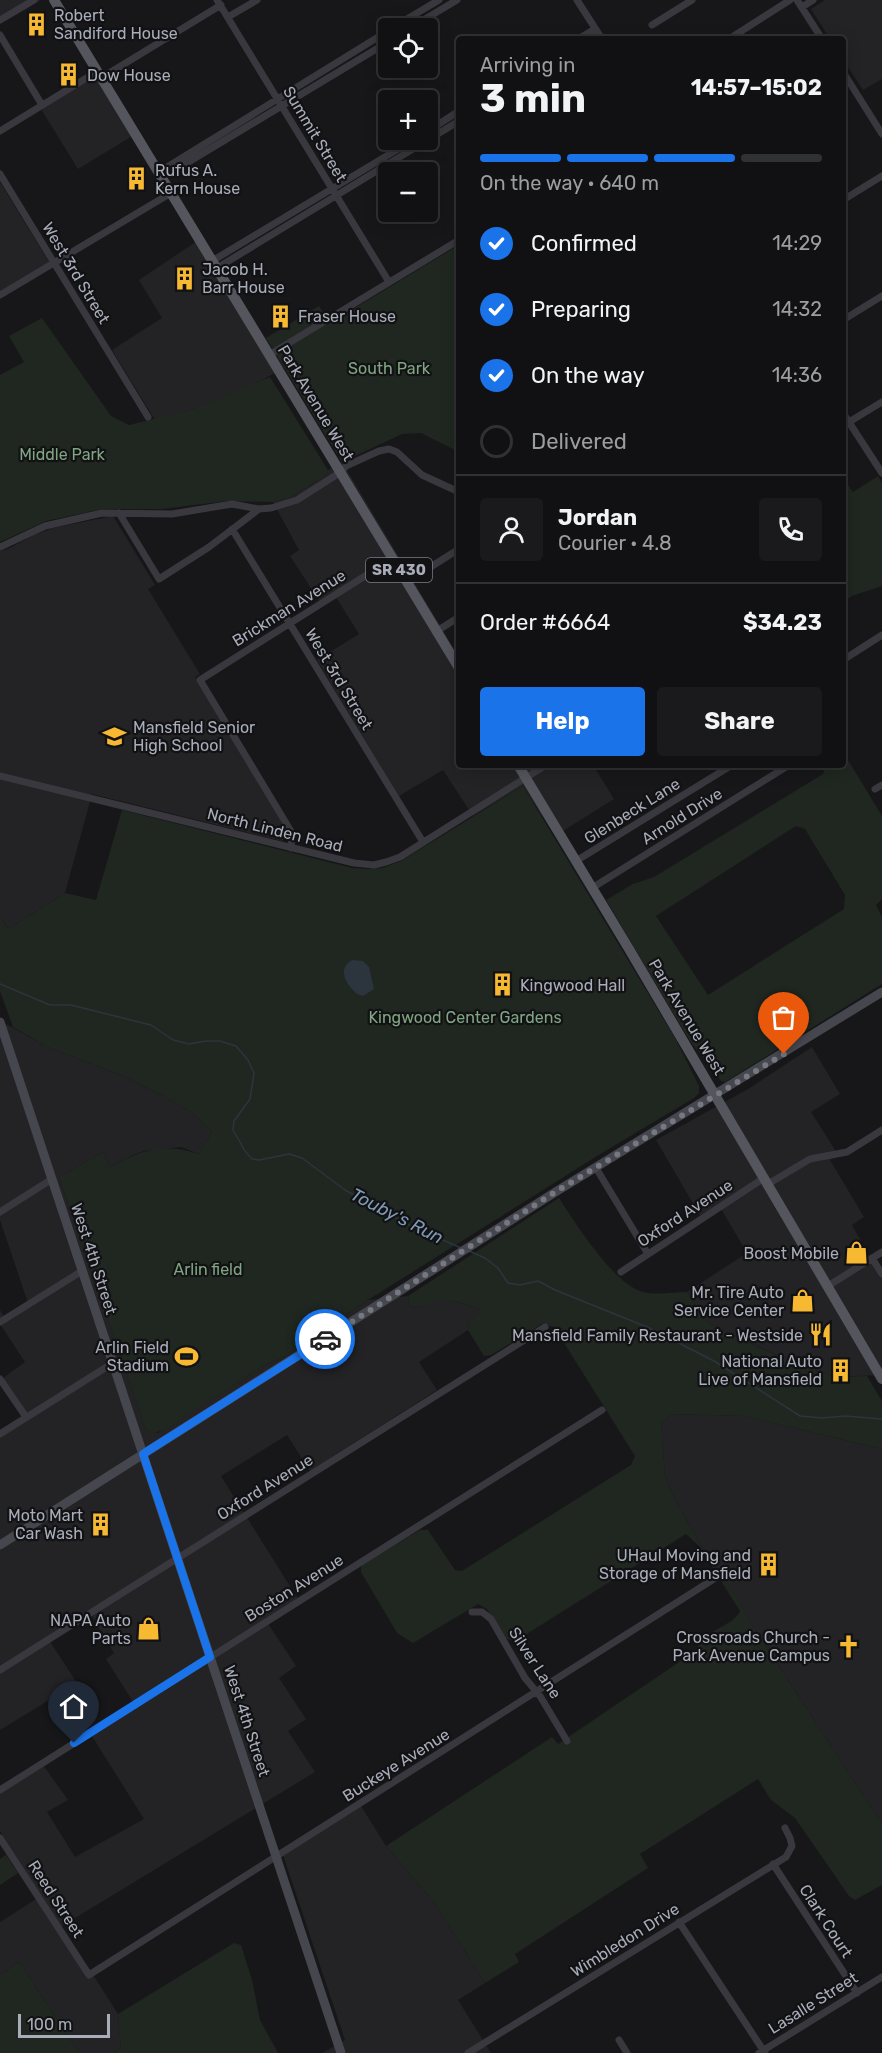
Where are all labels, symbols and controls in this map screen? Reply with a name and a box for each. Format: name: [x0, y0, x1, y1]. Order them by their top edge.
place label: Robert Sandiford House: [54, 6, 178, 43]
building icon: Robert Sandiford House: [23, 11, 49, 37]
map controls: [378, 18, 438, 222]
button: locate: [378, 18, 438, 78]
text: Arriving in: [480, 53, 575, 77]
building icon: Dow House: [56, 62, 82, 88]
place label: Dow House: [87, 66, 171, 85]
text: 14:57–15:02: [691, 74, 822, 101]
text: 3 min: [480, 76, 586, 122]
street label: Summit Street: [279, 83, 351, 185]
button: +: [378, 90, 438, 150]
place label: Rufus A. Kern House: [155, 161, 240, 198]
button: −: [378, 162, 438, 222]
building icon: Rufus A. Kern House: [124, 166, 150, 192]
text: On the way · 640 m: [480, 171, 659, 195]
street label: West 3rd Street: [38, 219, 114, 327]
icon: check: [480, 227, 513, 260]
text: Confirmed: [531, 230, 637, 257]
text: 14:29: [772, 231, 822, 255]
place label: Jacob H. Barr House: [202, 260, 285, 297]
building icon: Jacob H. Barr House: [171, 265, 197, 291]
icon: check: [480, 293, 513, 326]
text: Preparing: [531, 296, 631, 323]
text: 14:32: [772, 297, 822, 321]
building icon: Fraser House: [267, 303, 293, 329]
place label: Fraser House: [298, 307, 396, 326]
street label: Park Avenue West: [274, 341, 358, 465]
park label: South Park: [348, 359, 431, 378]
icon: check: [480, 359, 513, 392]
text: On the way: [531, 362, 645, 389]
text: 14:36: [772, 363, 822, 387]
text: Delivered: [531, 428, 627, 455]
park label: Middle Park: [19, 445, 106, 464]
button: person: [480, 498, 543, 561]
button: phone: [759, 498, 822, 561]
text: Jordan: [558, 504, 637, 531]
text: Courier · 4.8: [558, 531, 672, 555]
road number: SR 430: [366, 558, 432, 582]
street label: Brickman Avenue: [229, 565, 349, 651]
text: Order #6664: [480, 609, 610, 636]
text: $34.23: [743, 609, 822, 636]
street label: West 3rd Street: [301, 625, 377, 733]
button: Help: [480, 687, 645, 756]
button: Share: [657, 687, 822, 756]
place label: Mansfield Senior High School: [133, 718, 255, 755]
school or university icon: Mansfield Senior High School: [102, 723, 128, 749]
street label: Glenbeck Lane: [581, 774, 683, 848]
street label: Arnold Drive: [638, 784, 726, 848]
street label: North Linden Road: [205, 804, 345, 856]
street label: Park Avenue West: [645, 955, 729, 1079]
building icon: Kingwood Hall: [489, 972, 515, 998]
place label: Kingwood Hall: [520, 976, 625, 995]
pin: [758, 992, 809, 1054]
icon: bag: [767, 1001, 800, 1034]
park label: Kingwood Center Gardens: [368, 1008, 562, 1027]
street label: Oxford Avenue: [634, 1175, 736, 1251]
water label: Touby's Run: [347, 1183, 447, 1249]
street label: West 4th Street: [67, 1201, 121, 1317]
shop icon: Boost Mobile: [844, 1240, 870, 1266]
place label: Boost Mobile: [743, 1244, 839, 1263]
park label: Arlin field: [173, 1260, 243, 1279]
place label: Mr. Tire Auto Service Center: [674, 1283, 784, 1320]
shop icon: Mr. Tire Auto Service Center: [789, 1288, 815, 1314]
courier: [295, 1309, 355, 1369]
restaurant icon: Mansfield Family Restaurant - Westside: [808, 1322, 834, 1348]
icon: car: [309, 1323, 342, 1356]
place label: Mansfield Family Restaurant - Westside: [512, 1326, 803, 1345]
place label: Arlin Field Stadium: [95, 1338, 169, 1375]
sports icon: Arlin Field Stadium: [174, 1343, 200, 1369]
place label: National Auto Live of Mansfield: [698, 1352, 822, 1389]
building icon: National Auto Live of Mansfield: [827, 1357, 853, 1383]
street label: Oxford Avenue: [213, 1450, 317, 1524]
place label: Moto Mart Car Wash: [8, 1506, 83, 1543]
building icon: Moto Mart Car Wash: [88, 1511, 114, 1537]
place label: UHaul Moving and Storage of Mansfield: [599, 1546, 751, 1583]
street label: Boston Avenue: [241, 1550, 347, 1626]
building icon: UHaul Moving and Storage of Mansfield: [756, 1551, 782, 1577]
place label: NAPA Auto Parts: [50, 1611, 131, 1648]
shop icon: NAPA Auto Parts: [136, 1616, 162, 1642]
street label: Silver Lane: [505, 1624, 565, 1702]
place label: Crossroads Church - Park Avenue Campus: [672, 1628, 830, 1665]
church icon: Crossroads Church - Park Avenue Campus: [835, 1633, 861, 1659]
street label: West 4th Street: [220, 1663, 274, 1779]
pin: [48, 1681, 99, 1743]
icon: home: [57, 1690, 90, 1723]
street label: Buckeye Avenue: [339, 1724, 453, 1806]
street label: Reed Street: [24, 1857, 88, 1941]
street label: Clark Court: [795, 1881, 857, 1961]
street label: Wimbledon Drive: [567, 1899, 683, 1981]
street label: Lasalle Street: [765, 1968, 861, 2038]
scale bar: [18, 2011, 110, 2038]
text: 100 m: [27, 2015, 72, 2034]

